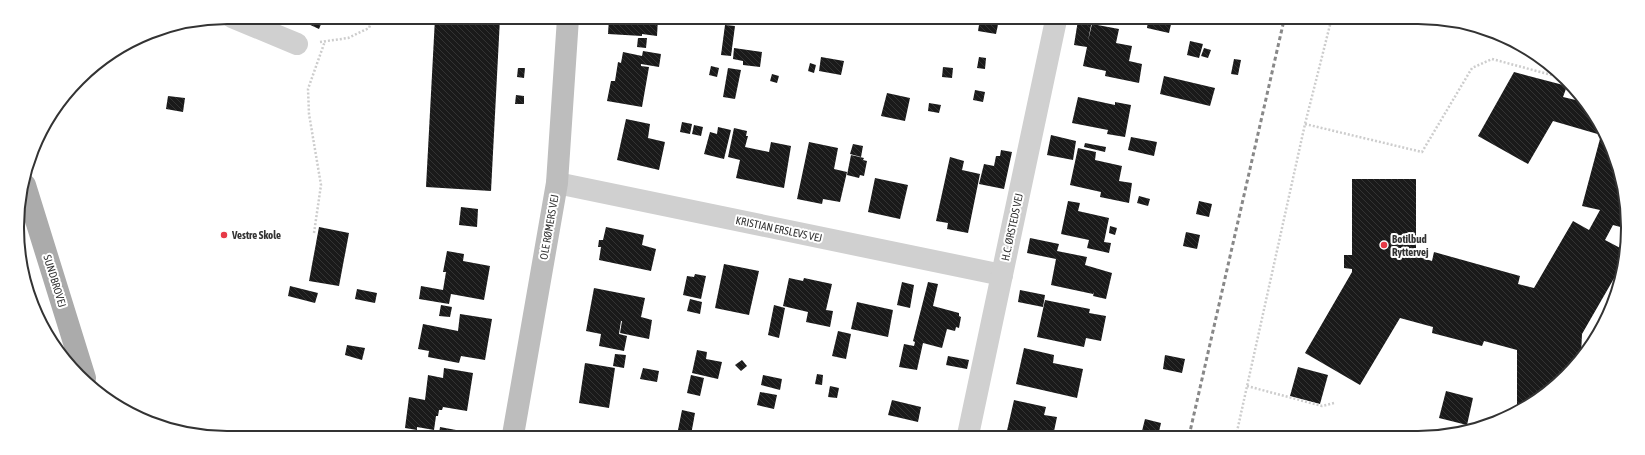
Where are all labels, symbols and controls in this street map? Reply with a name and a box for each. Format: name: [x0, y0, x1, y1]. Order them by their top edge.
street label: H.C. ØRSTEDS VEJ: [999, 192, 1025, 262]
street label: OLE RØMERS VEJ: [537, 193, 561, 261]
street label: KRISTIAN ERSLEVS VEJ: [735, 214, 823, 244]
place label: Vestre Skole: [231, 229, 281, 241]
marker: Vestre Skole: [219, 230, 229, 240]
place label: Botilbud Ryttervej: [1392, 233, 1429, 258]
marker: Botilbud Ryttervej: [1379, 240, 1389, 250]
street label: SUNDBROVEJ: [41, 253, 69, 309]

